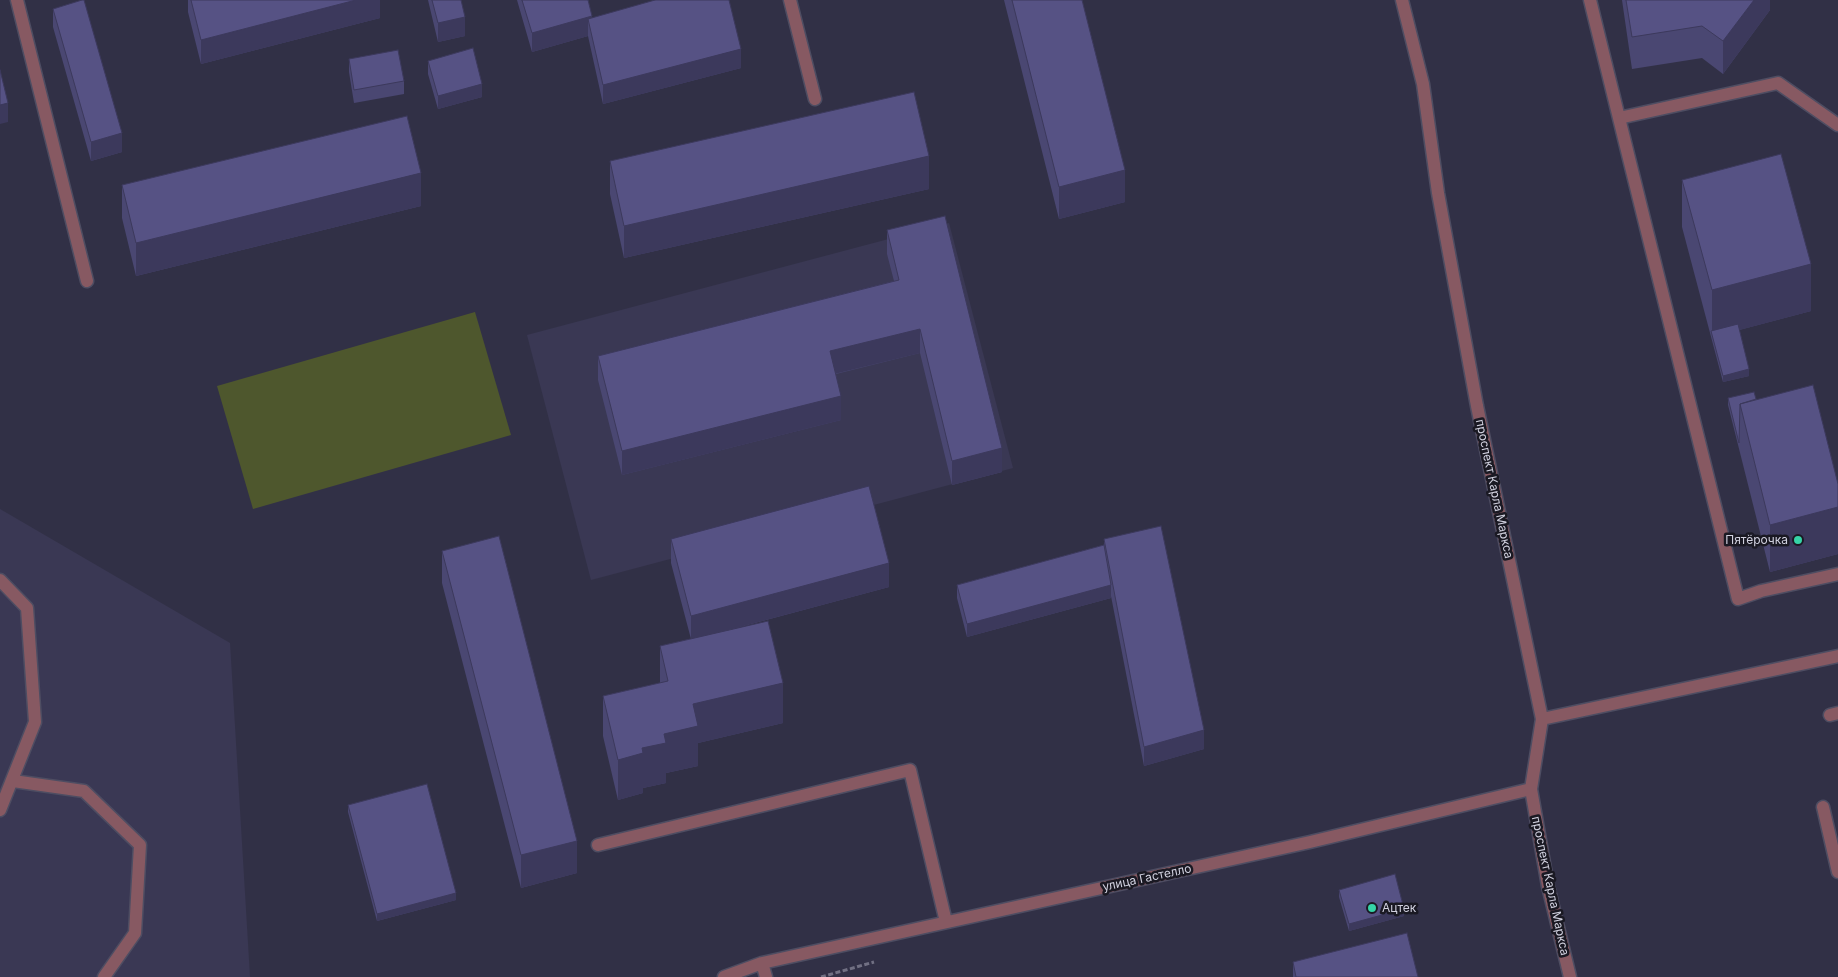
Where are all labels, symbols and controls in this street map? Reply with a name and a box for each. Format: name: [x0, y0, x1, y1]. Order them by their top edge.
street label: проспект Карла Маркса: [1472, 418, 1516, 560]
place label: Пятёрочка: [1725, 533, 1788, 547]
marker: Пятёрочка: [1792, 534, 1804, 546]
street label: проспект Карла Маркса: [1528, 815, 1572, 957]
street label: улица Гастелло: [1101, 862, 1193, 894]
place label: Ацтек: [1382, 901, 1416, 915]
marker: Ацтек: [1366, 902, 1378, 914]

